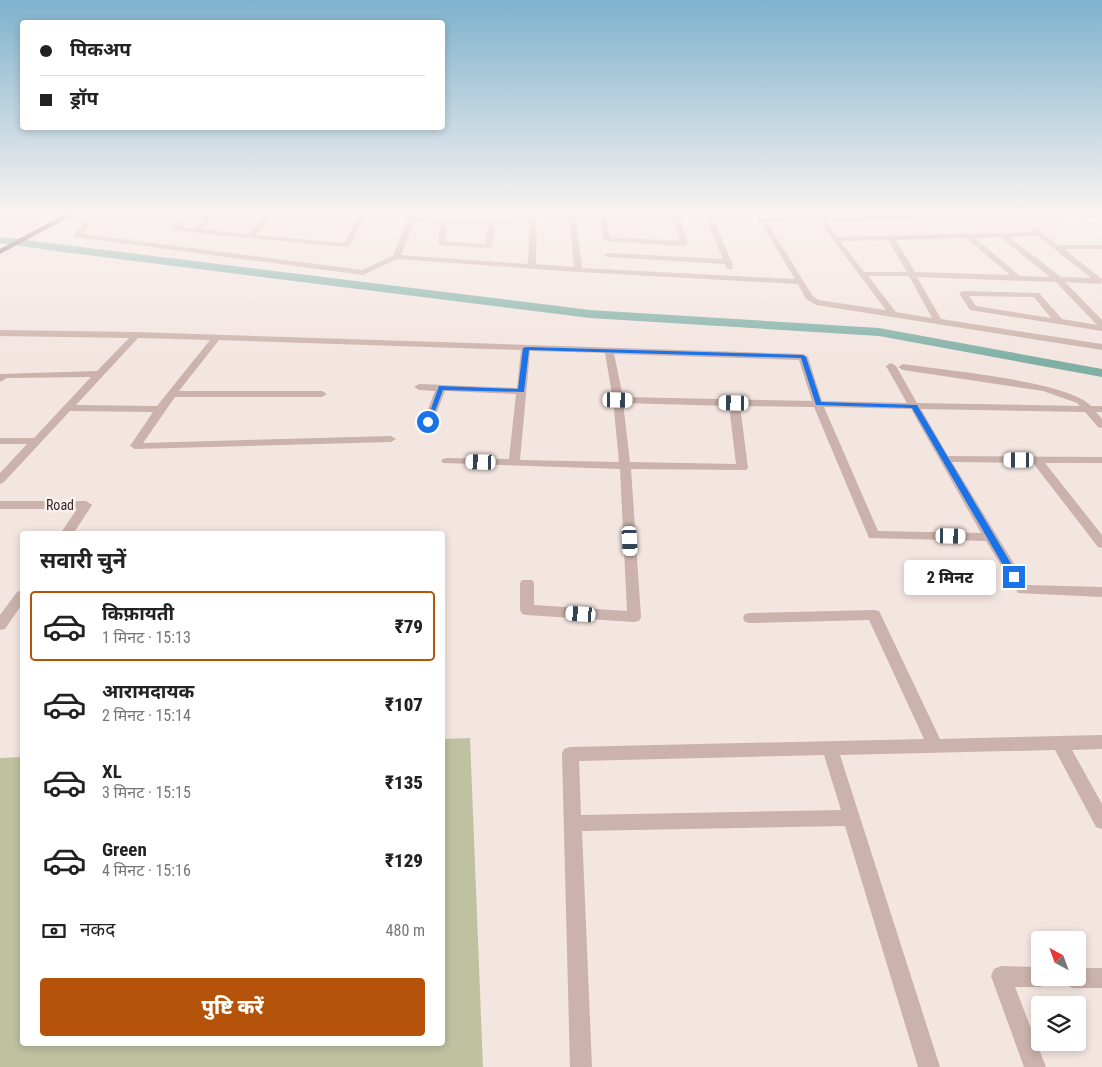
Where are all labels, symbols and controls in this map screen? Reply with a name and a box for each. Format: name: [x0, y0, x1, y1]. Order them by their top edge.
text: पिकअप: [70, 38, 131, 61]
text: ड्रॉप: [70, 87, 98, 110]
car: [602, 392, 633, 408]
car: [718, 395, 749, 411]
route start: [417, 411, 439, 433]
car: [1004, 453, 1034, 468]
car: [465, 454, 496, 470]
street label: Road: [46, 497, 74, 513]
car: [621, 526, 638, 556]
car: [935, 528, 966, 544]
text: सवारी चुनें: [40, 548, 126, 573]
callout: 2 मिनट: [904, 560, 996, 594]
route end: [1003, 566, 1025, 588]
text: 2 मिनट: [927, 568, 973, 587]
text: किफ़ायती: [102, 602, 174, 625]
icon: car: [42, 604, 87, 649]
car: [565, 605, 596, 623]
text: ₹79: [395, 615, 423, 638]
text: 1 मिनट · 15:13: [102, 628, 191, 647]
text: आरामदायक: [102, 680, 194, 703]
icon: car: [42, 682, 87, 727]
text: ₹107: [385, 693, 423, 716]
text: 2 मिनट · 15:14: [102, 706, 191, 725]
icon: car: [42, 760, 87, 805]
text: XL: [102, 760, 122, 783]
text: ₹135: [385, 771, 423, 794]
text: 3 मिनट · 15:15: [102, 783, 191, 802]
icon: car: [42, 838, 87, 883]
text: Green: [102, 838, 147, 861]
text: ₹129: [385, 849, 423, 872]
text: 4 मिनट · 15:16: [102, 861, 191, 880]
icon: cash: [40, 917, 68, 945]
text: नकद: [80, 918, 115, 941]
text: 480 m: [386, 921, 425, 940]
north arrow: [1031, 931, 1086, 986]
map controls: [1031, 931, 1086, 1051]
button: पुष्टि करें: [40, 978, 425, 1036]
button: layers: [1031, 996, 1086, 1051]

